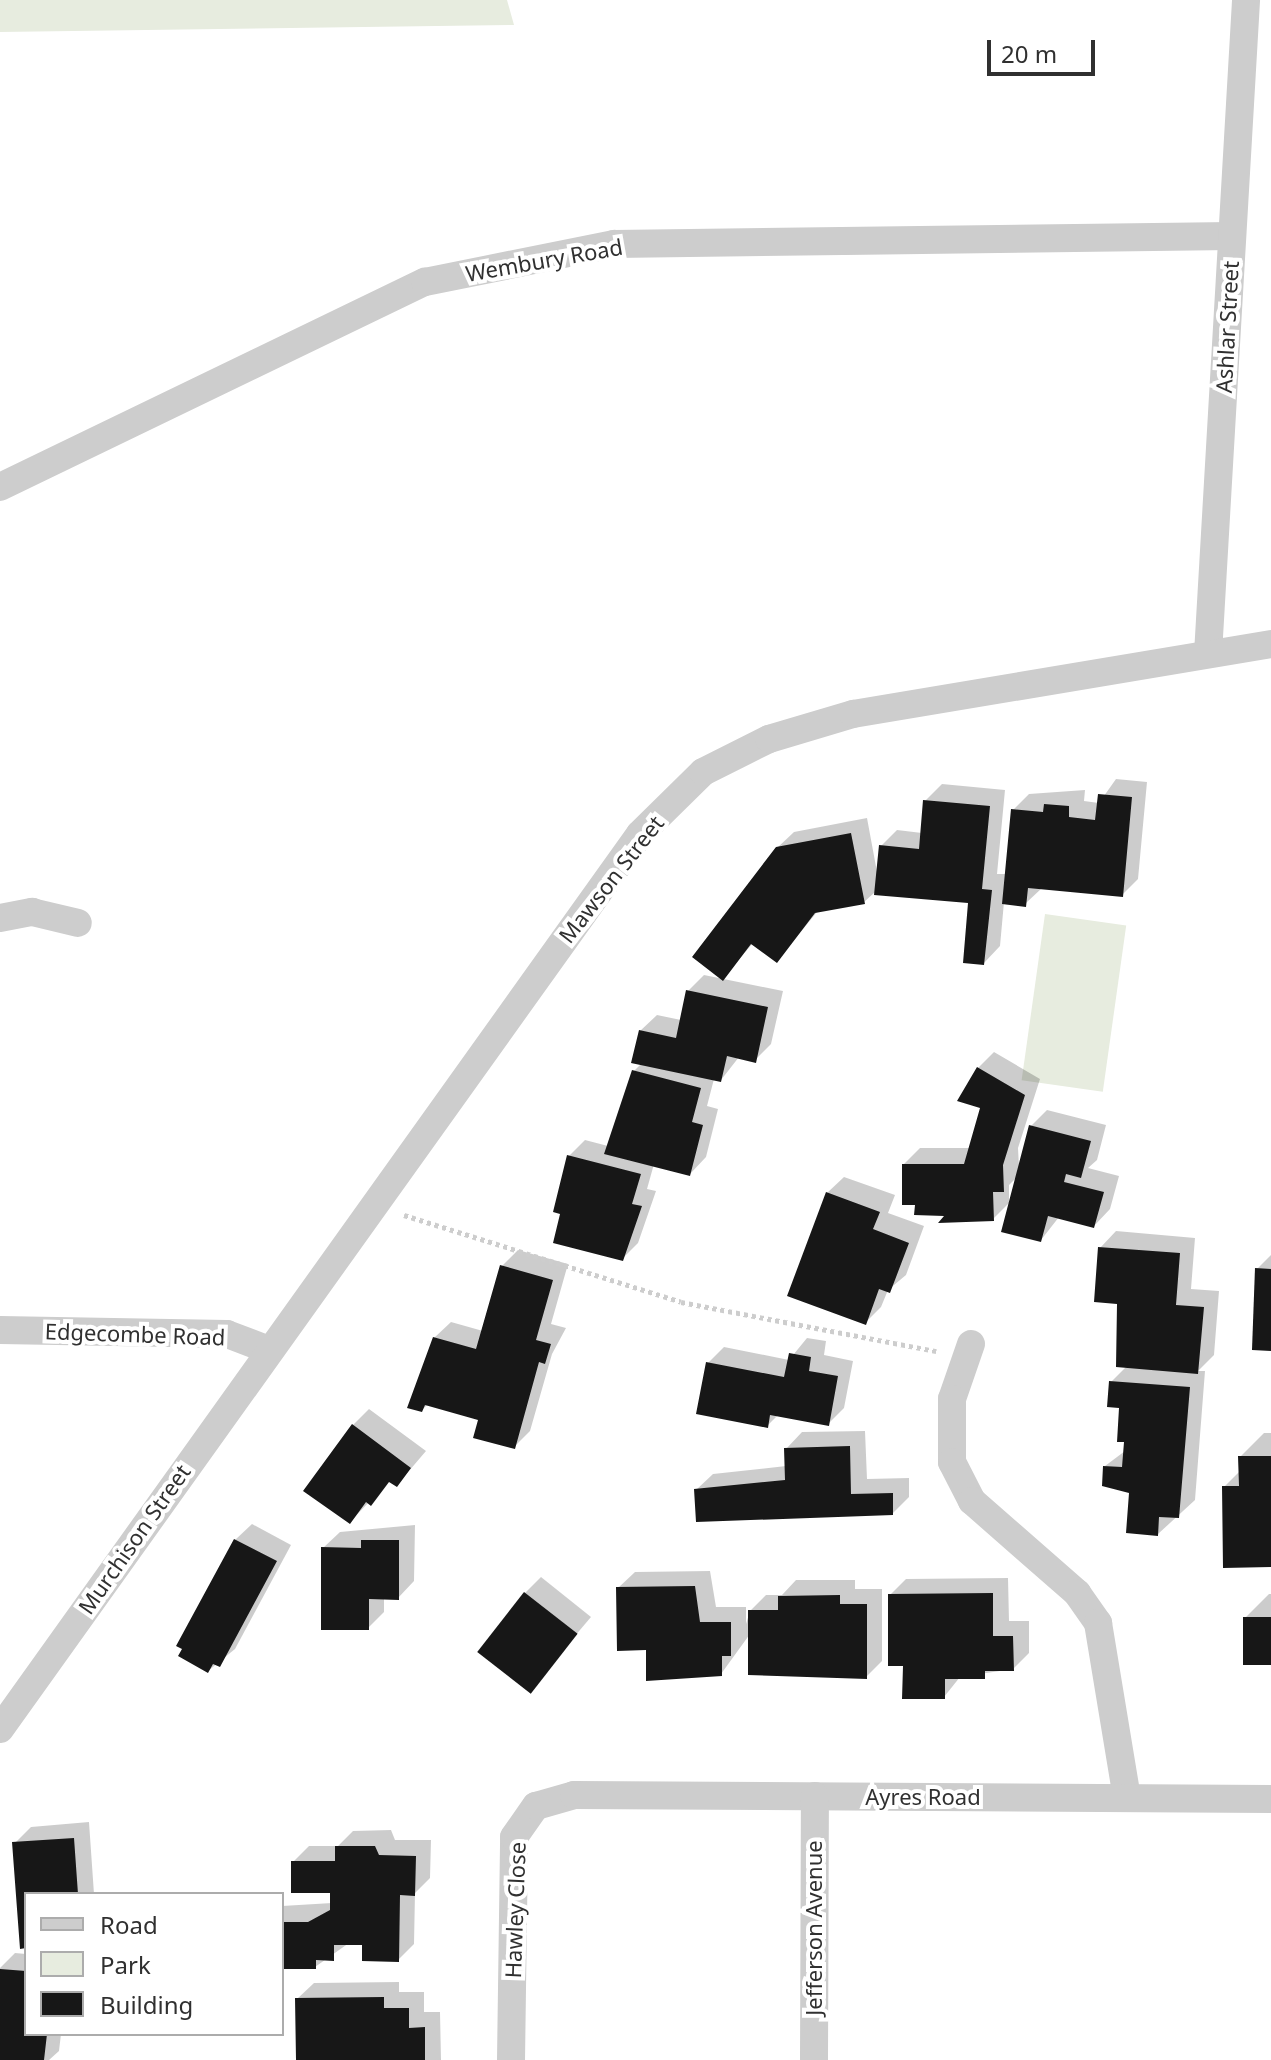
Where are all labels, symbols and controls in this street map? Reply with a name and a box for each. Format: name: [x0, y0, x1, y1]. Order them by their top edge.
scale bar: [991, 24, 1099, 74]
text: 20 m: [1001, 37, 1057, 70]
street label: Wembury Road: [463, 233, 625, 287]
street label: Ashlar Street: [1210, 260, 1244, 394]
street label: Mawson Street: [553, 810, 669, 948]
street label: Edgecombe Road: [44, 1318, 226, 1350]
street label: Murchison Street: [73, 1459, 195, 1619]
street label: Ayres Road: [865, 1784, 981, 1810]
street label: Jefferson Avenue: [801, 1840, 827, 2016]
street label: Hawley Close: [499, 1841, 531, 1979]
legend: [24, 1892, 284, 2036]
text: Road: [100, 1908, 158, 1941]
text: Park: [100, 1948, 151, 1981]
text: Building: [100, 1988, 193, 2021]

